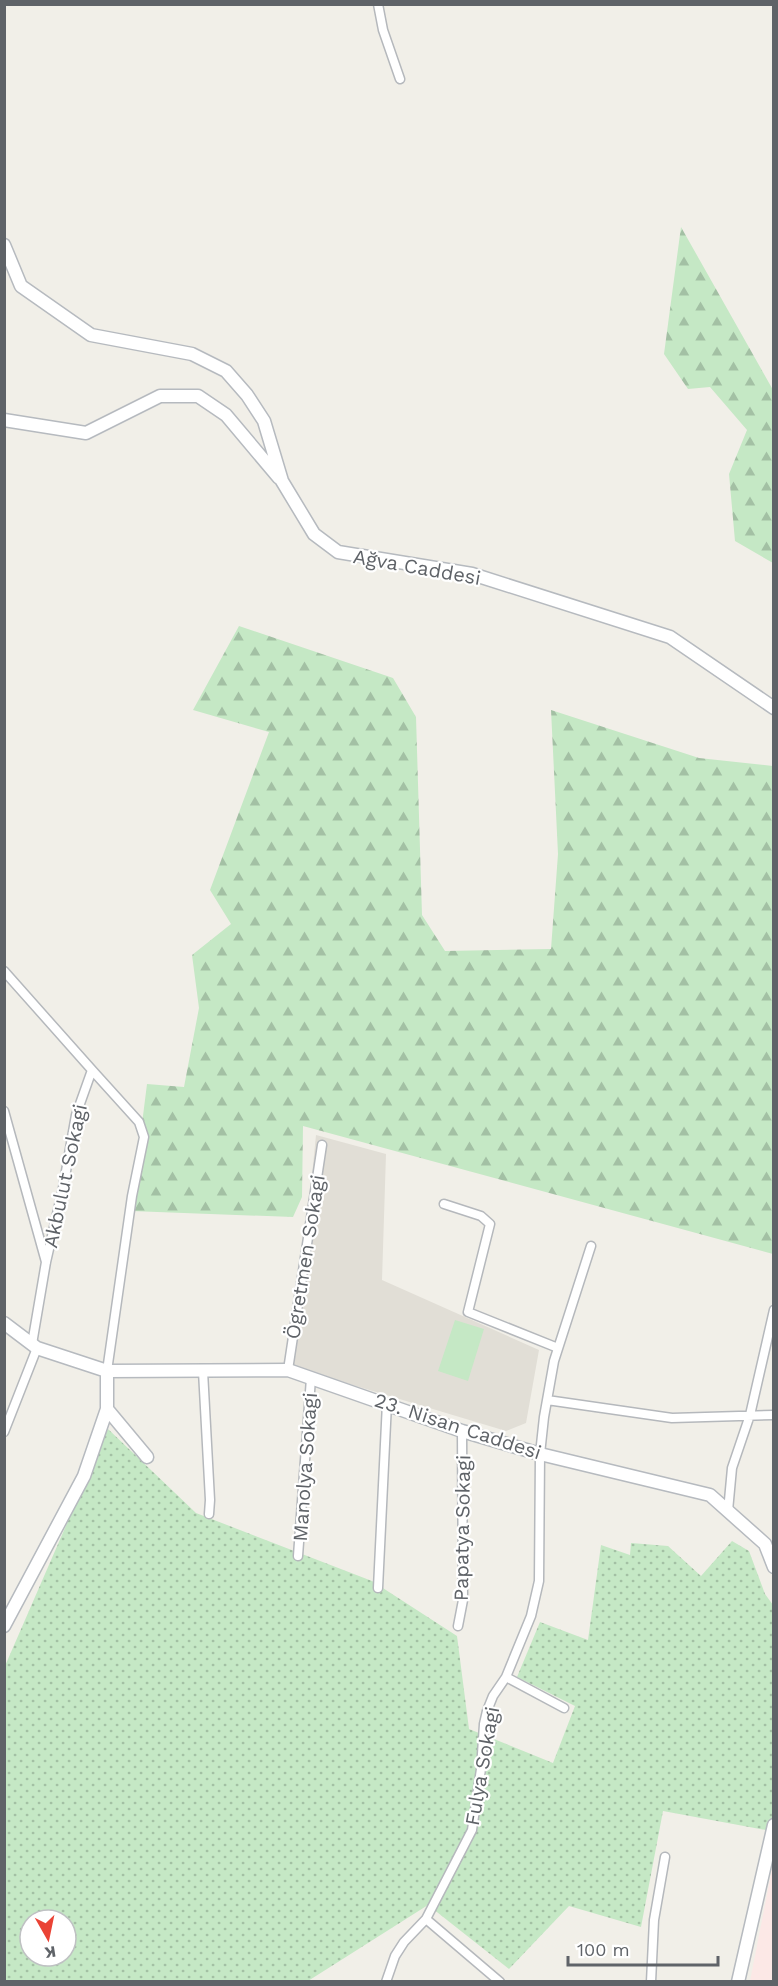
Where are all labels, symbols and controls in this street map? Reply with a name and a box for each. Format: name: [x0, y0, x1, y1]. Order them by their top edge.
street label: Ağva Caddesi: [351, 544, 483, 590]
street label: Akbulut Sokagi: [38, 1102, 92, 1250]
street label: Ögretmen Sokagi: [280, 1173, 330, 1341]
street label: 23. Nisan Caddesi: [372, 1388, 544, 1464]
street label: Manolya Sokagi: [288, 1392, 322, 1542]
street label: Papatya Sokagi: [449, 1455, 475, 1601]
street label: Fulya Sokagi: [460, 1705, 504, 1827]
north arrow: [18, 1908, 78, 1968]
scale bar: [568, 1929, 718, 1967]
text: 100 m: [577, 1939, 630, 1960]
text: K: [43, 1942, 57, 1963]

